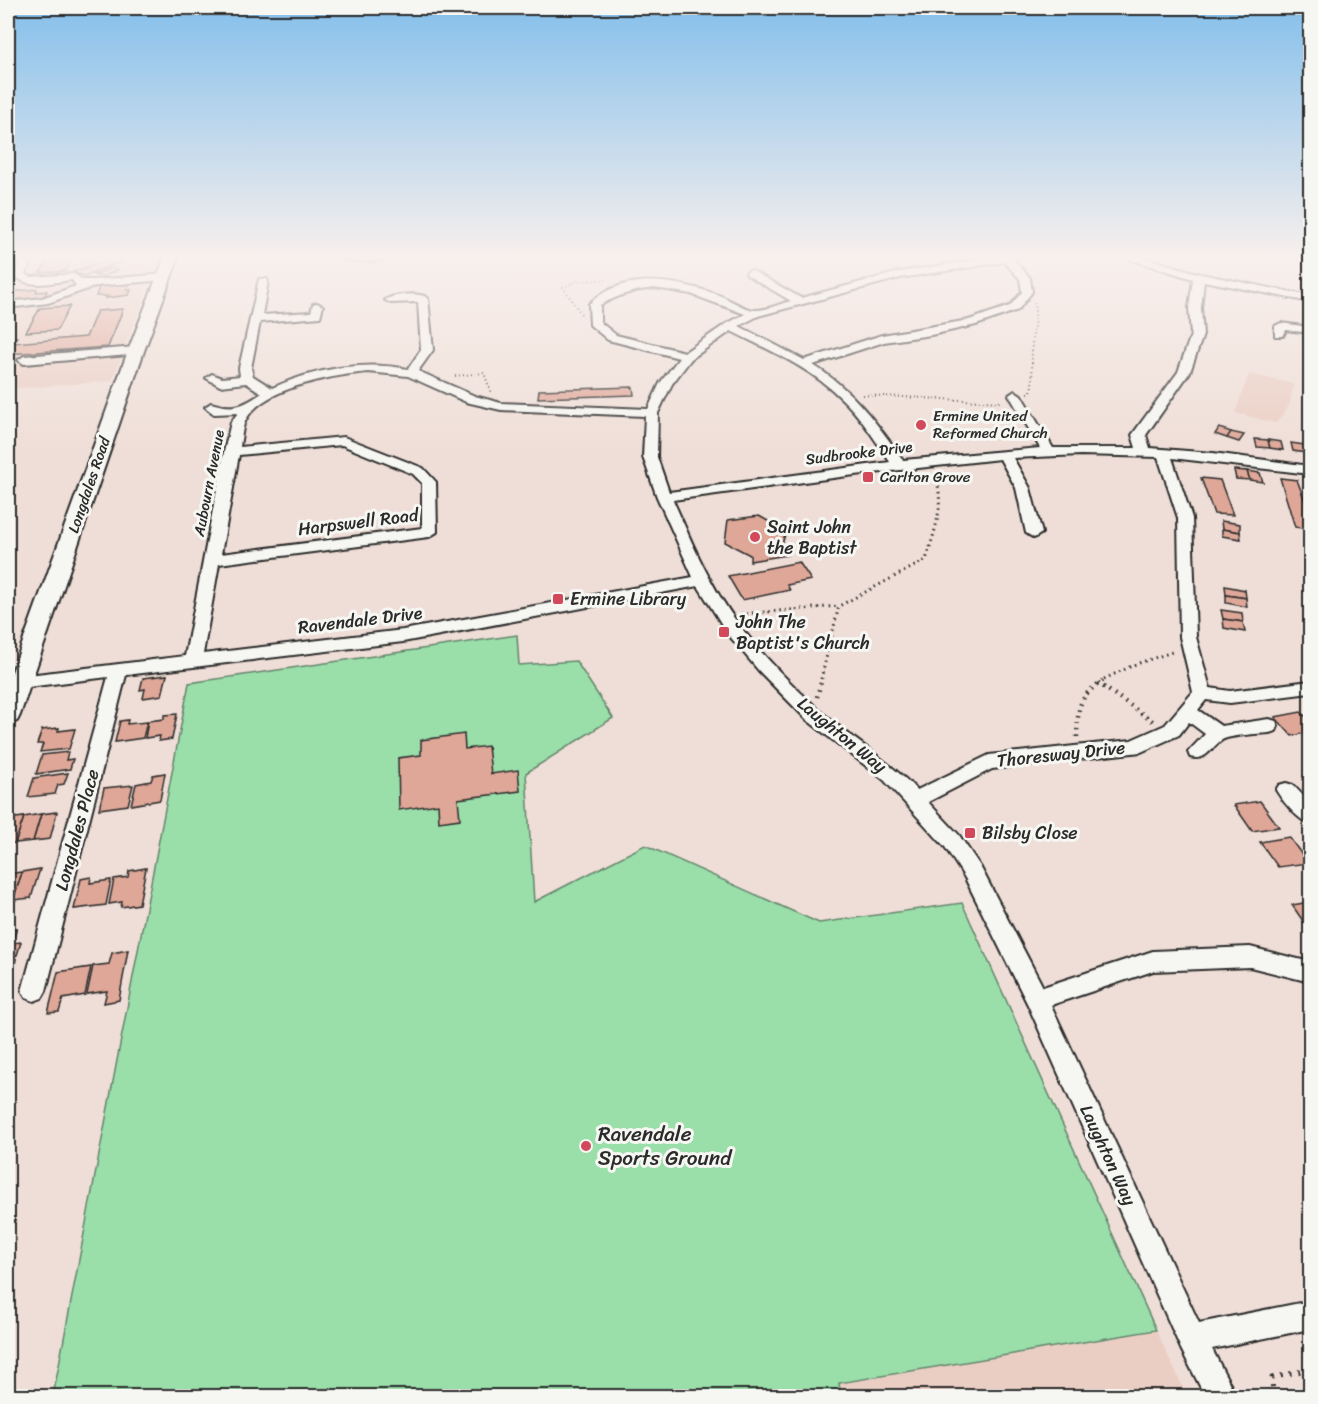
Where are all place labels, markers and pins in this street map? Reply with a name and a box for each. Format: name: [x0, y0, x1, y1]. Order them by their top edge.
place label: Ermine United Reformed Church: [933, 403, 1048, 446]
marker: Ermine United Reformed Church: [914, 418, 928, 432]
place label: Carlton Grove: [880, 464, 971, 490]
marker: Carlton Grove: [861, 470, 875, 484]
place label: Saint John the Baptist: [767, 511, 857, 564]
marker: Saint John the Baptist: [748, 530, 762, 544]
place label: Ermine Library: [570, 583, 687, 615]
marker: Ermine Library: [551, 592, 565, 606]
place label: John The Baptist's Church: [735, 606, 870, 659]
marker: John The Baptist's Church: [717, 625, 731, 639]
place label: Bilsby Close: [982, 817, 1078, 849]
marker: Bilsby Close: [963, 826, 977, 840]
place label: Ravendale Sports Ground: [598, 1115, 733, 1177]
marker: Ravendale Sports Ground: [579, 1139, 593, 1153]

